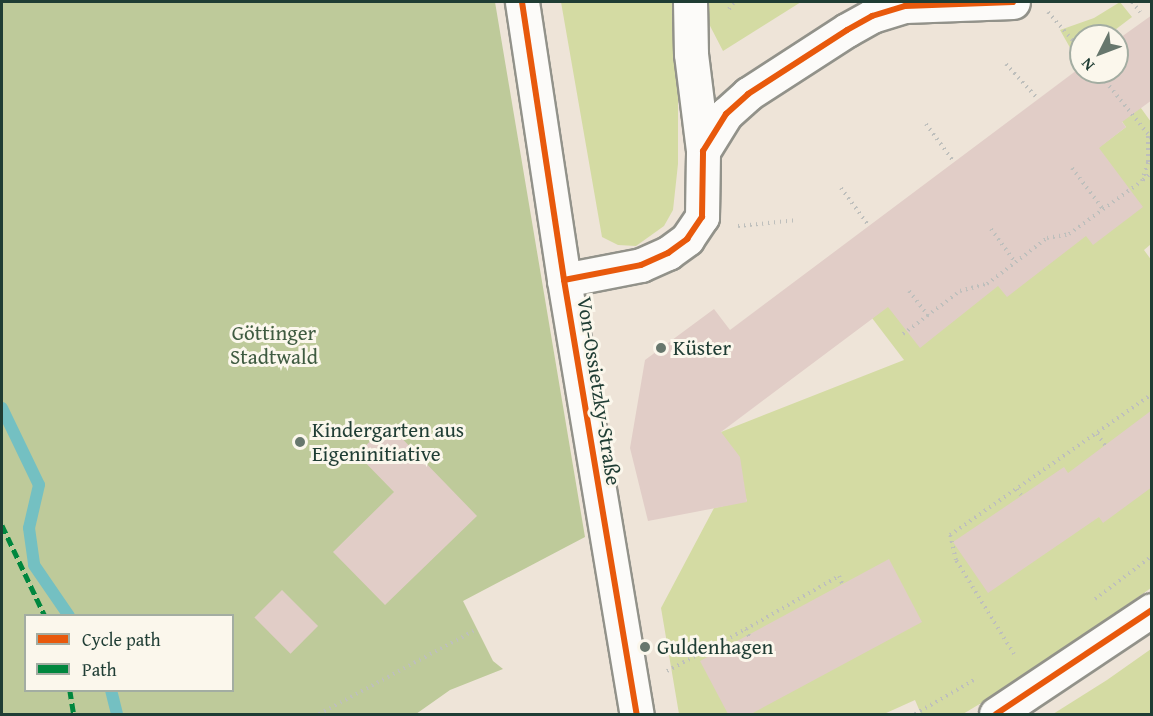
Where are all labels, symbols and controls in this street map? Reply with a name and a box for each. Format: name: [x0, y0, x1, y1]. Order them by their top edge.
north arrow: [1069, 24, 1129, 84]
text: N: [1075, 53, 1100, 77]
street label: Von-Ossietzky-Straße: [572, 295, 626, 487]
park label: Göttinger Stadtwald: [230, 320, 318, 370]
place label: Küster: [673, 335, 731, 361]
marker: Küster: [654, 341, 668, 355]
place label: Kindergarten aus Eigeninitiative: [312, 417, 464, 467]
marker: Kindergarten aus Eigeninitiative: [293, 435, 307, 449]
legend: [24, 614, 234, 692]
text: Cycle path: [82, 626, 161, 653]
place label: Guldenhagen: [657, 634, 773, 660]
marker: Guldenhagen: [638, 640, 652, 654]
text: Path: [82, 656, 117, 683]

